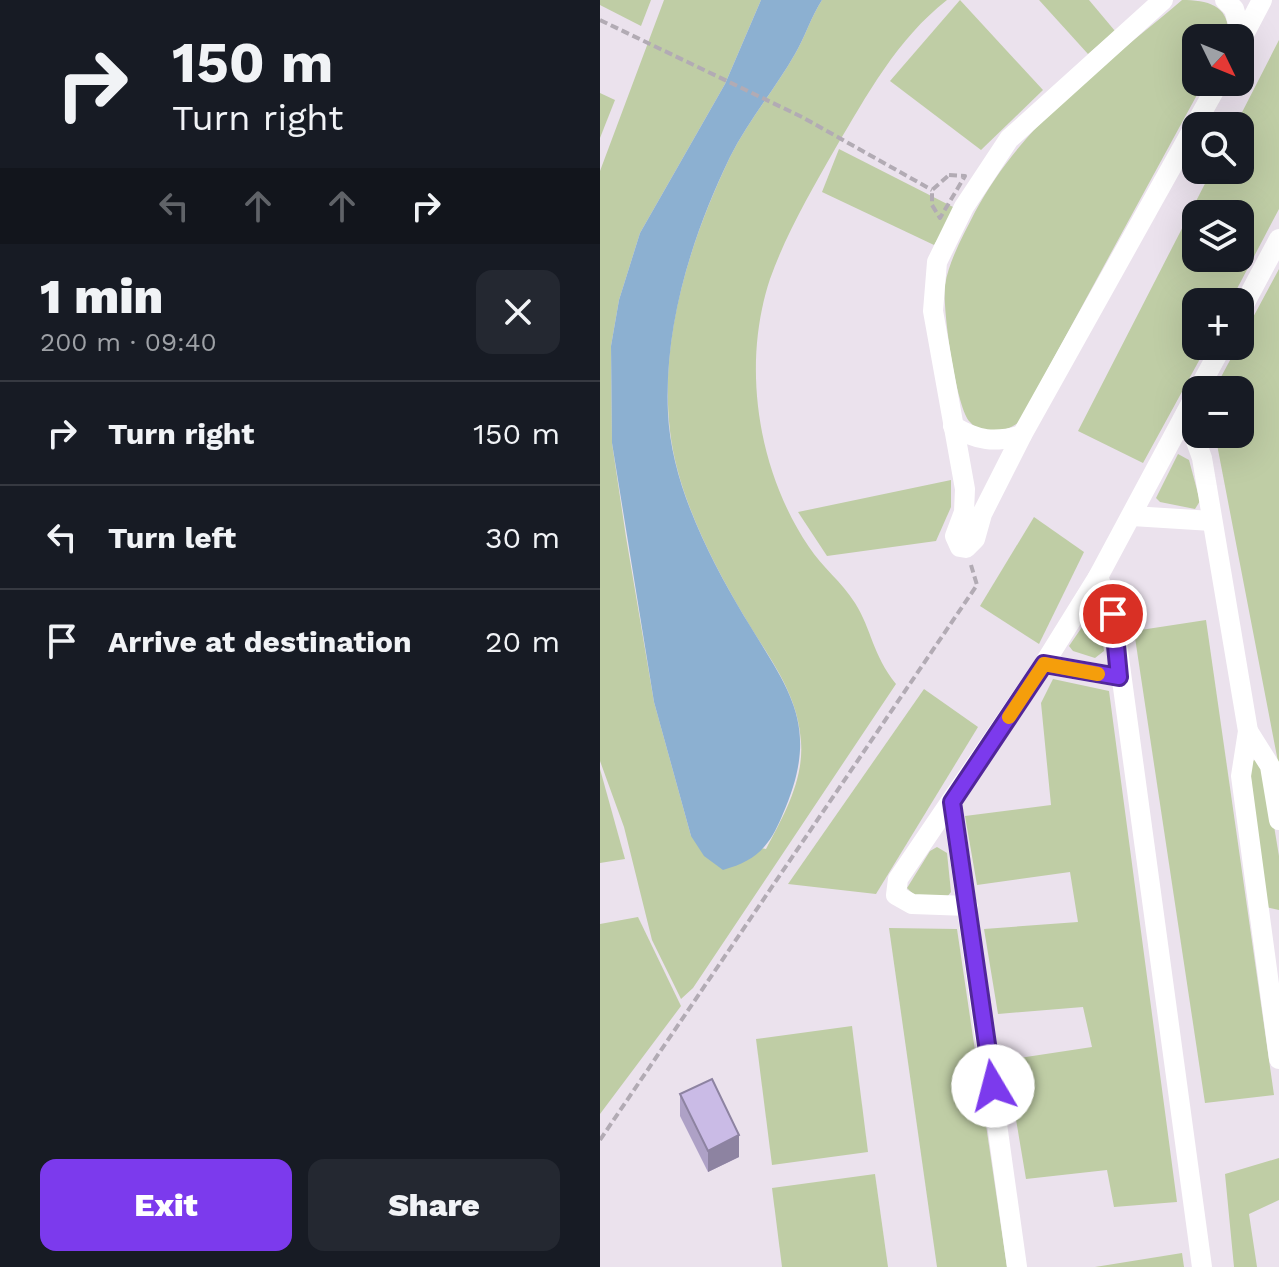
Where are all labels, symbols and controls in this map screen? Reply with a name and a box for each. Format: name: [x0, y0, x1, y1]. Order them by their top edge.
north arrow: [1182, 24, 1254, 96]
map controls: [1182, 24, 1254, 448]
text: 150 m: [172, 30, 334, 96]
icon: right: [40, 32, 144, 136]
text: Turn right: [172, 97, 343, 139]
button: search: [1182, 112, 1254, 184]
icon: left: [152, 184, 196, 228]
icon: ahead: [236, 184, 280, 228]
icon: ahead: [320, 184, 364, 228]
icon: right: [404, 184, 448, 228]
button: layers: [1182, 200, 1254, 272]
text: 1 min: [40, 268, 163, 325]
button: close: [476, 270, 560, 354]
button: +: [1182, 288, 1254, 360]
text: 200 m · 09:40: [40, 327, 217, 357]
button: −: [1182, 376, 1254, 448]
icon: right: [40, 411, 84, 455]
text: Turn right: [108, 416, 254, 451]
text: 150 m: [473, 416, 560, 451]
icon: left: [40, 515, 84, 559]
text: Turn left: [108, 520, 236, 555]
text: 30 m: [485, 520, 560, 555]
pin: [1079, 580, 1147, 648]
icon: arrive: [1091, 592, 1135, 636]
icon: arrive: [40, 619, 84, 663]
text: Arrive at destination: [108, 624, 412, 659]
text: 20 m: [485, 624, 560, 659]
position arrow: [951, 1044, 1035, 1128]
button: Exit: [40, 1159, 292, 1251]
button: Share: [308, 1159, 560, 1251]

